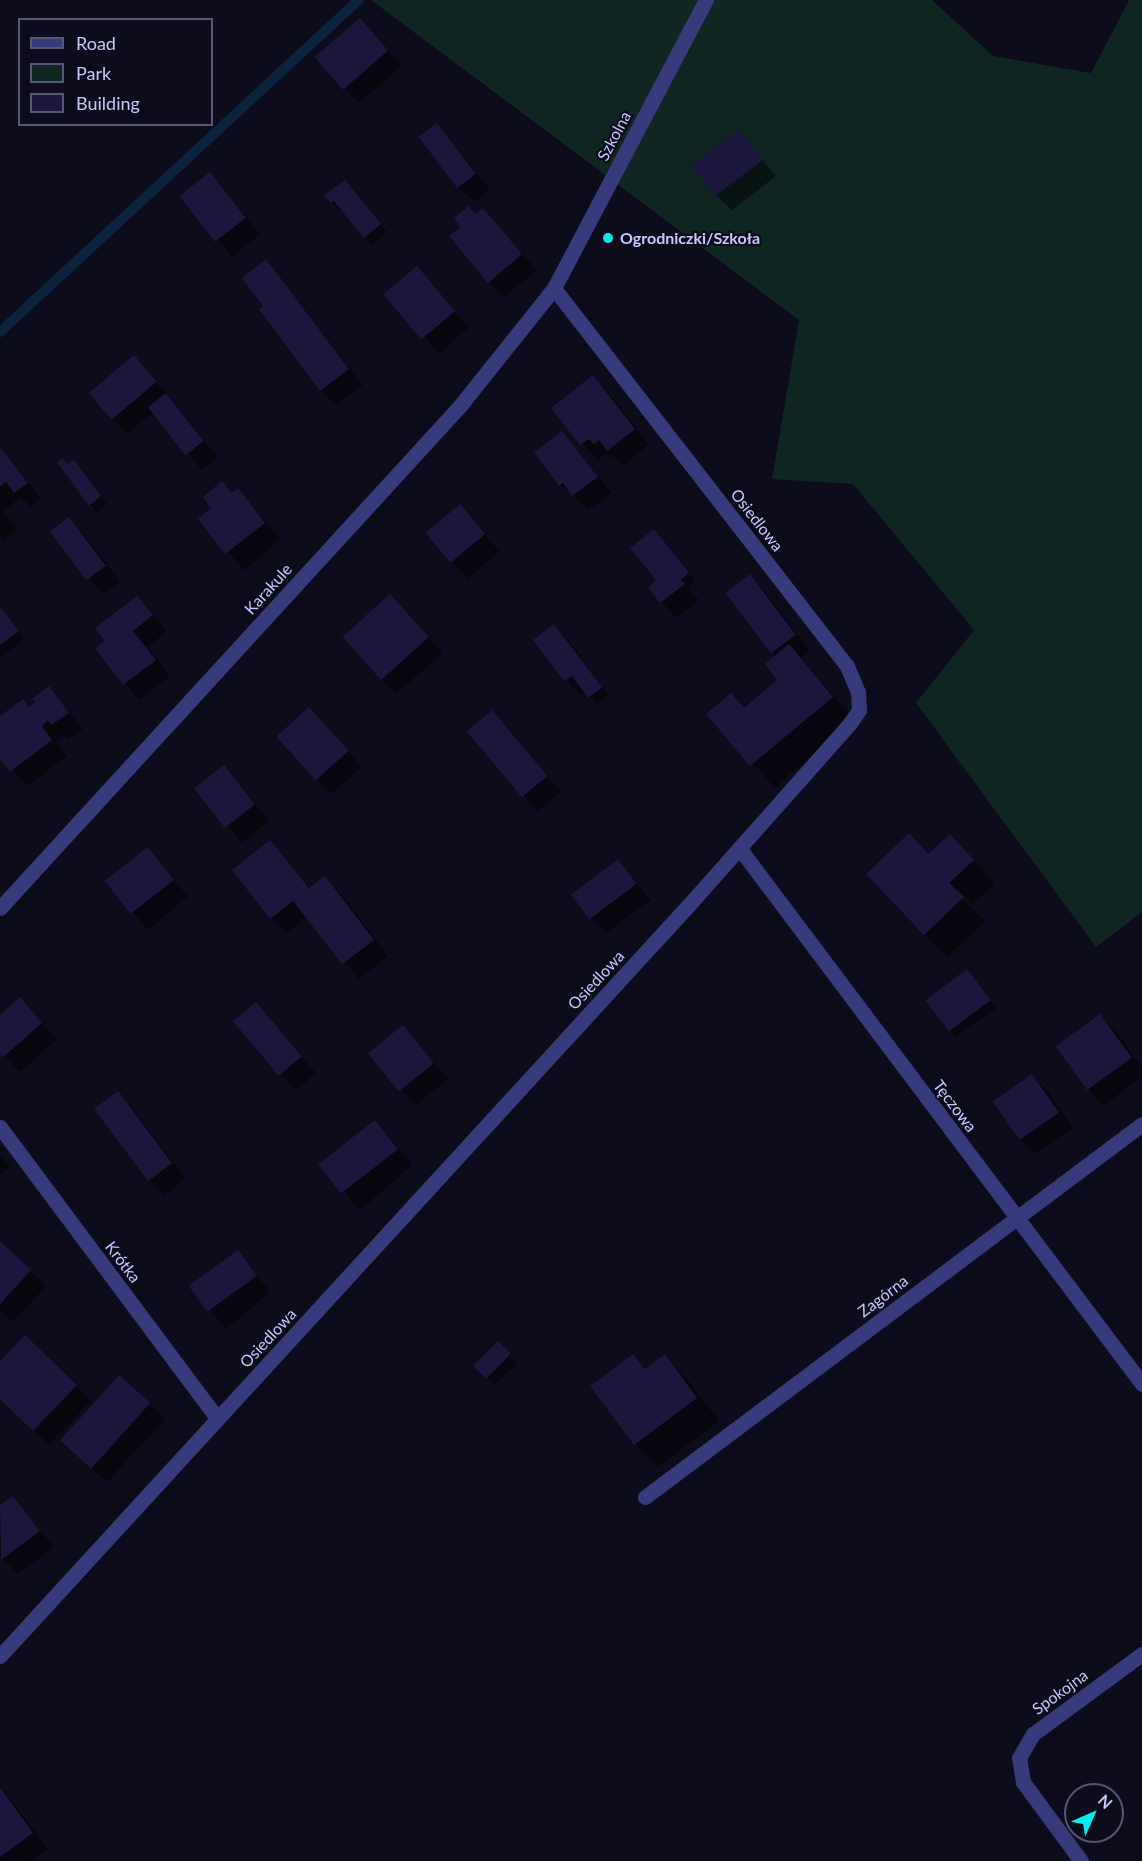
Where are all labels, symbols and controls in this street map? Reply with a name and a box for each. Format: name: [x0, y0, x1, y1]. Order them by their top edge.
legend: [18, 18, 213, 126]
text: Road: [76, 32, 116, 54]
text: Park: [76, 62, 111, 84]
text: Building: [76, 92, 140, 114]
street label: Szkolna: [593, 108, 635, 164]
place label: Ogrodniczki/Szkoła: [620, 228, 760, 248]
marker: Ogrodniczki/Szkoła: [601, 231, 615, 245]
street label: Osiedlowa: [727, 485, 787, 555]
street label: Karakule: [240, 560, 296, 618]
street label: Osiedlowa: [564, 946, 628, 1014]
street label: Tęczowa: [929, 1076, 981, 1136]
street label: Krótka: [101, 1238, 145, 1286]
street label: Zagórna: [854, 1271, 912, 1321]
street label: Osiedlowa: [236, 1304, 300, 1372]
street label: Spokojna: [1028, 1665, 1092, 1719]
north arrow: [1064, 1783, 1124, 1843]
text: N: [1095, 1790, 1117, 1812]

